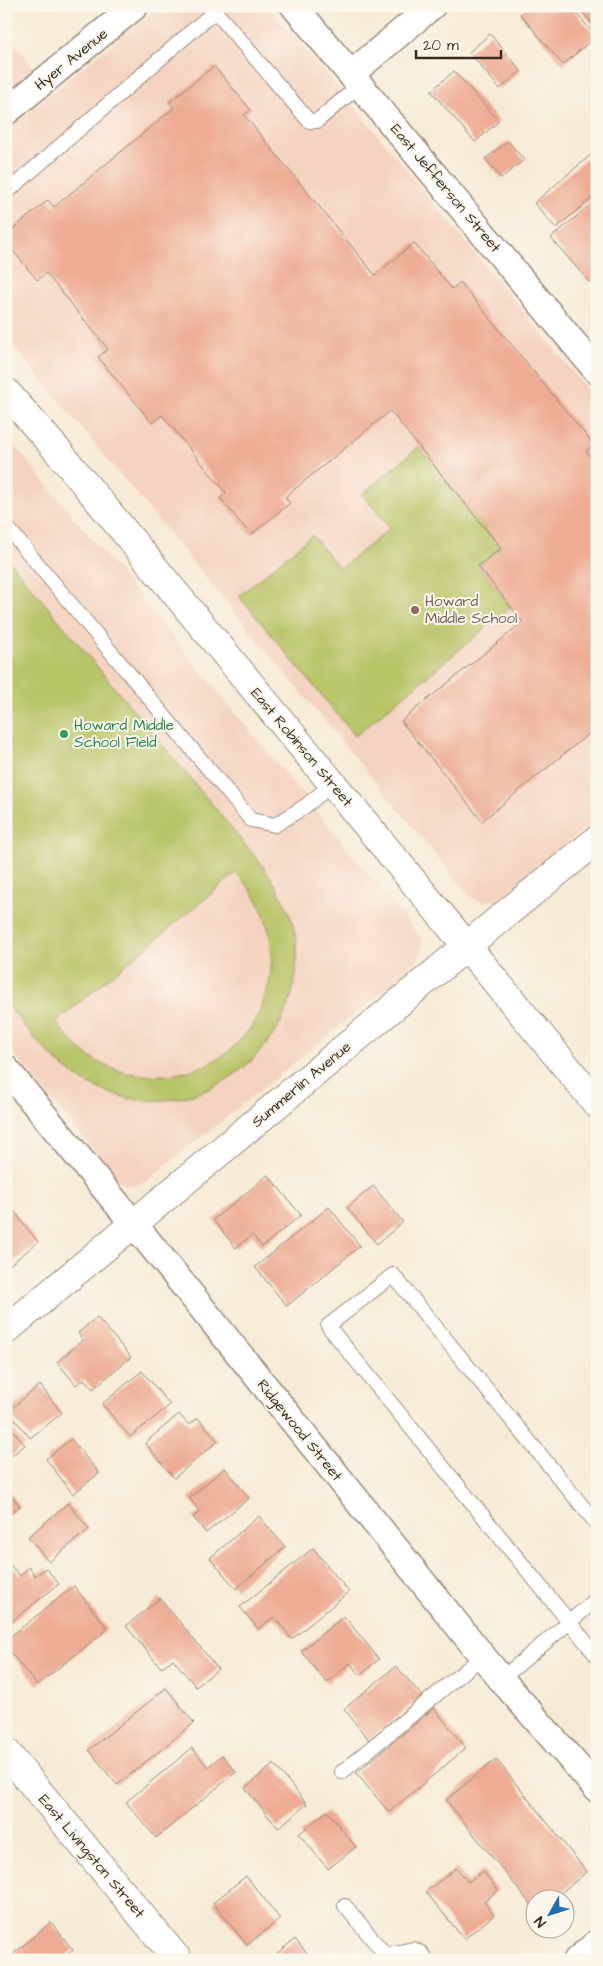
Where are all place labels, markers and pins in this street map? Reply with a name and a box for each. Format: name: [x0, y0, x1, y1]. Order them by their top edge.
place label: Howard Middle School: [425, 591, 517, 629]
marker: Howard Middle School: [409, 604, 421, 616]
place label: Howard Middle School FIeld: [74, 715, 174, 753]
marker: Howard Middle School FIeld: [58, 728, 70, 740]

